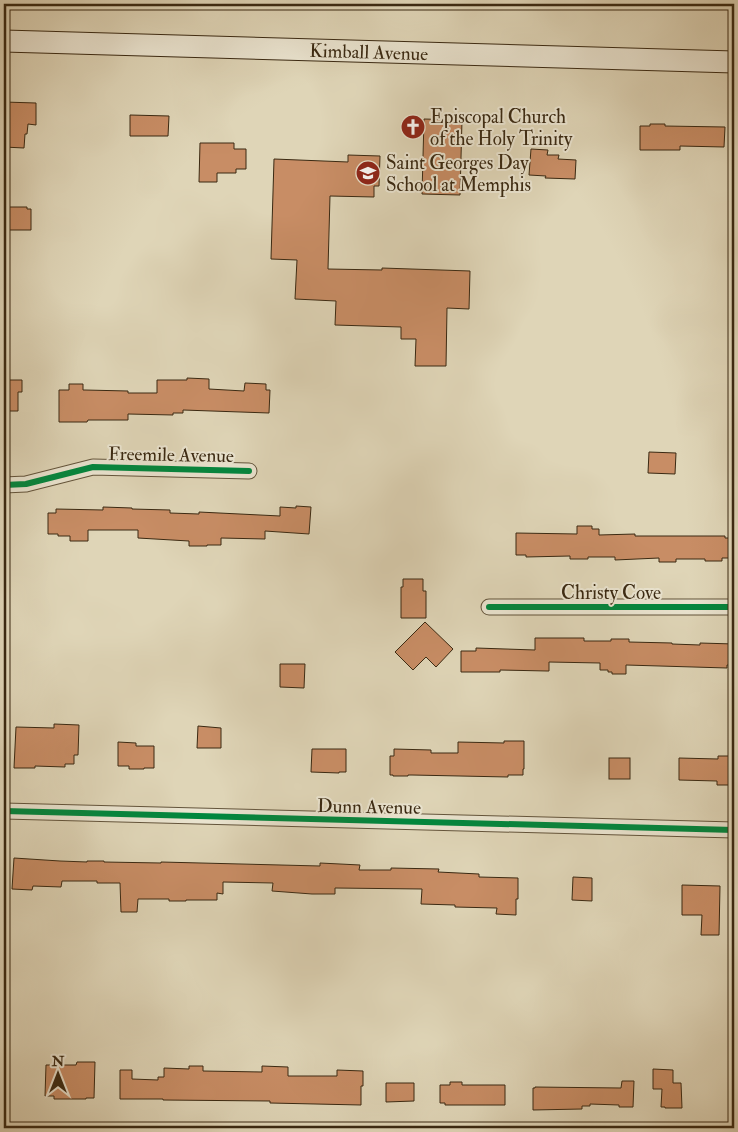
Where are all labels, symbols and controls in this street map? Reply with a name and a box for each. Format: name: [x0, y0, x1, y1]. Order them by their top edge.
street label: Kimball Avenue: [309, 39, 429, 66]
place label: Episcopal Church of the Holy Trinity: [430, 105, 573, 151]
church icon: Episcopal Church of the Holy Trinity: [400, 114, 426, 140]
place label: Saint Georges Day School at Memphis: [386, 151, 531, 198]
school or university icon: Saint Georges Day School at Memphis: [355, 160, 381, 186]
street label: Freemile Avenue: [108, 442, 234, 468]
street label: Christy Cove: [561, 581, 661, 605]
street label: Dunn Avenue: [317, 794, 421, 820]
north arrow: [32, 1050, 82, 1100]
text: N: [51, 1053, 65, 1070]

